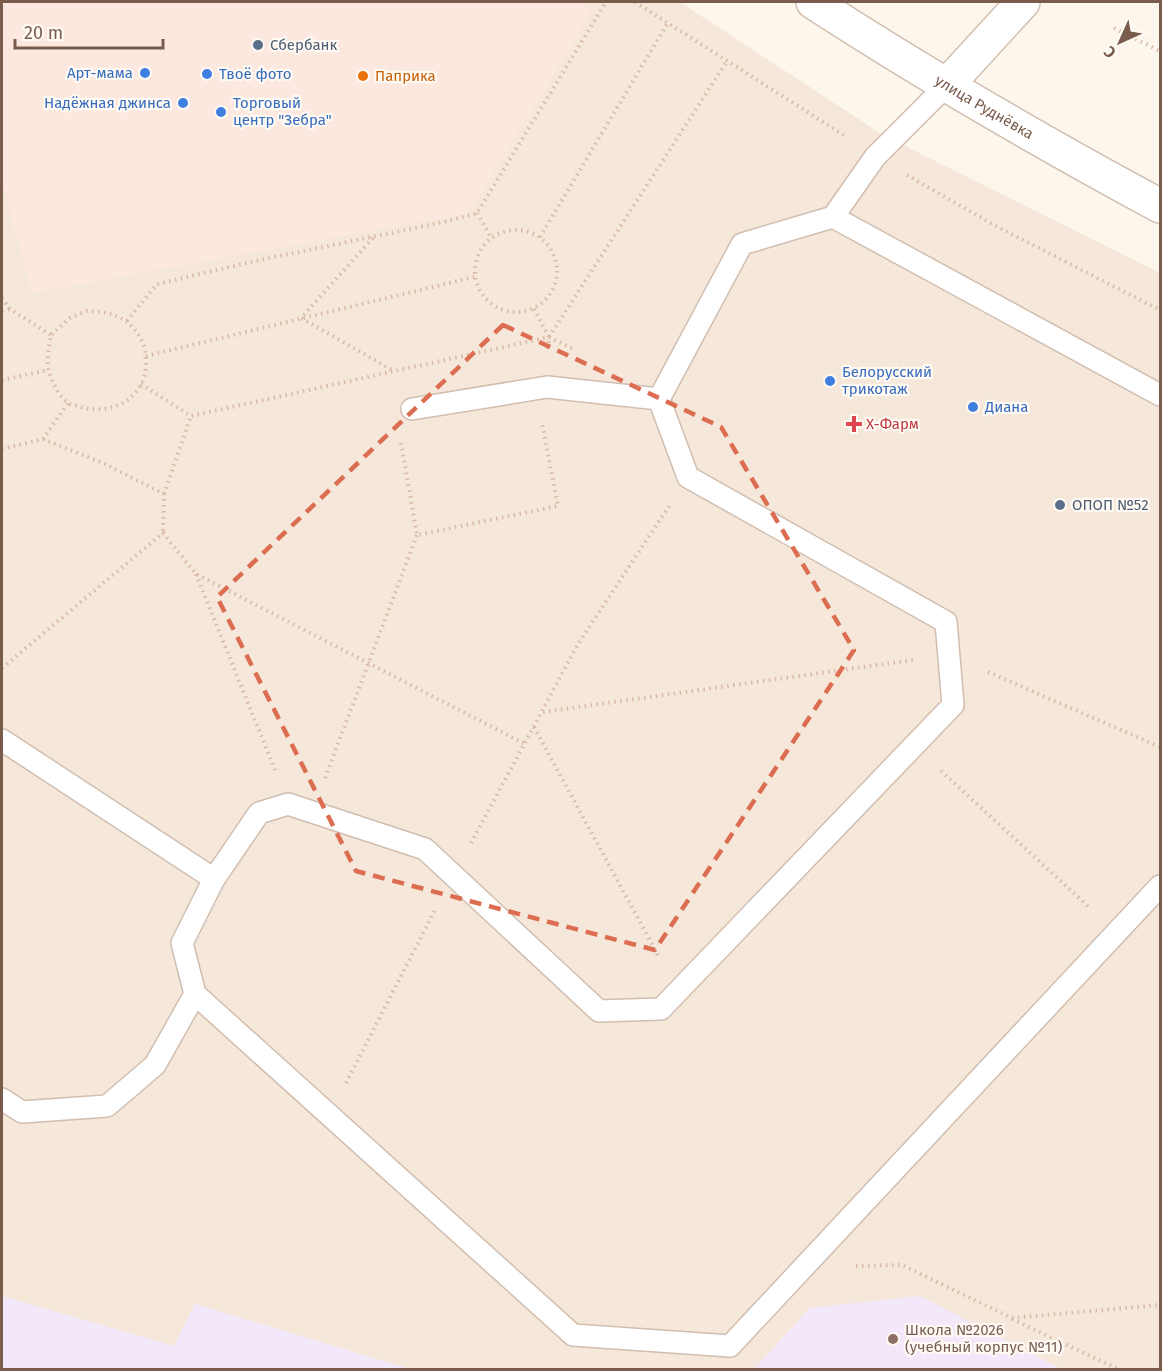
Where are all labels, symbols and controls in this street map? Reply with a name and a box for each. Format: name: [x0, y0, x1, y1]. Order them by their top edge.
scale bar: [15, 12, 164, 50]
north arrow: [1090, 12, 1150, 72]
text: 20 m: [24, 22, 63, 44]
place label: Сбербанк: [270, 36, 338, 54]
marker: Сбербанк: [251, 38, 265, 52]
text: С: [1099, 42, 1120, 62]
place label: Арт-мама: [67, 64, 133, 82]
place label: Твоё фото: [219, 65, 291, 83]
marker: Арт-мама: [138, 66, 152, 80]
marker: Твоё фото: [200, 67, 214, 81]
place label: Паприка: [375, 67, 436, 85]
marker: Паприка: [356, 69, 370, 83]
street label: улица Руднёвка: [932, 71, 1037, 143]
place label: Надёжная джинса: [44, 94, 171, 112]
place label: Торговый центр "Зебра": [233, 94, 332, 129]
marker: Надёжная джинса: [176, 96, 190, 110]
marker: Торговый центр "Зебра": [214, 105, 228, 119]
place label: Белорусский трикотаж: [842, 363, 932, 398]
marker: Белорусский трикотаж: [823, 374, 837, 388]
place label: Диана: [984, 398, 1028, 416]
marker: Диана: [966, 400, 980, 414]
place label: X-Фарм: [866, 415, 919, 433]
marker: X-Фарм: [847, 417, 861, 431]
place label: ОПОП №52: [1072, 496, 1149, 514]
marker: ОПОП №52: [1053, 498, 1067, 512]
place label: Школа №2026 (учебный корпус №11): [905, 1321, 1063, 1356]
marker: Школа №2026 (учебный корпус №11): [886, 1332, 900, 1346]

